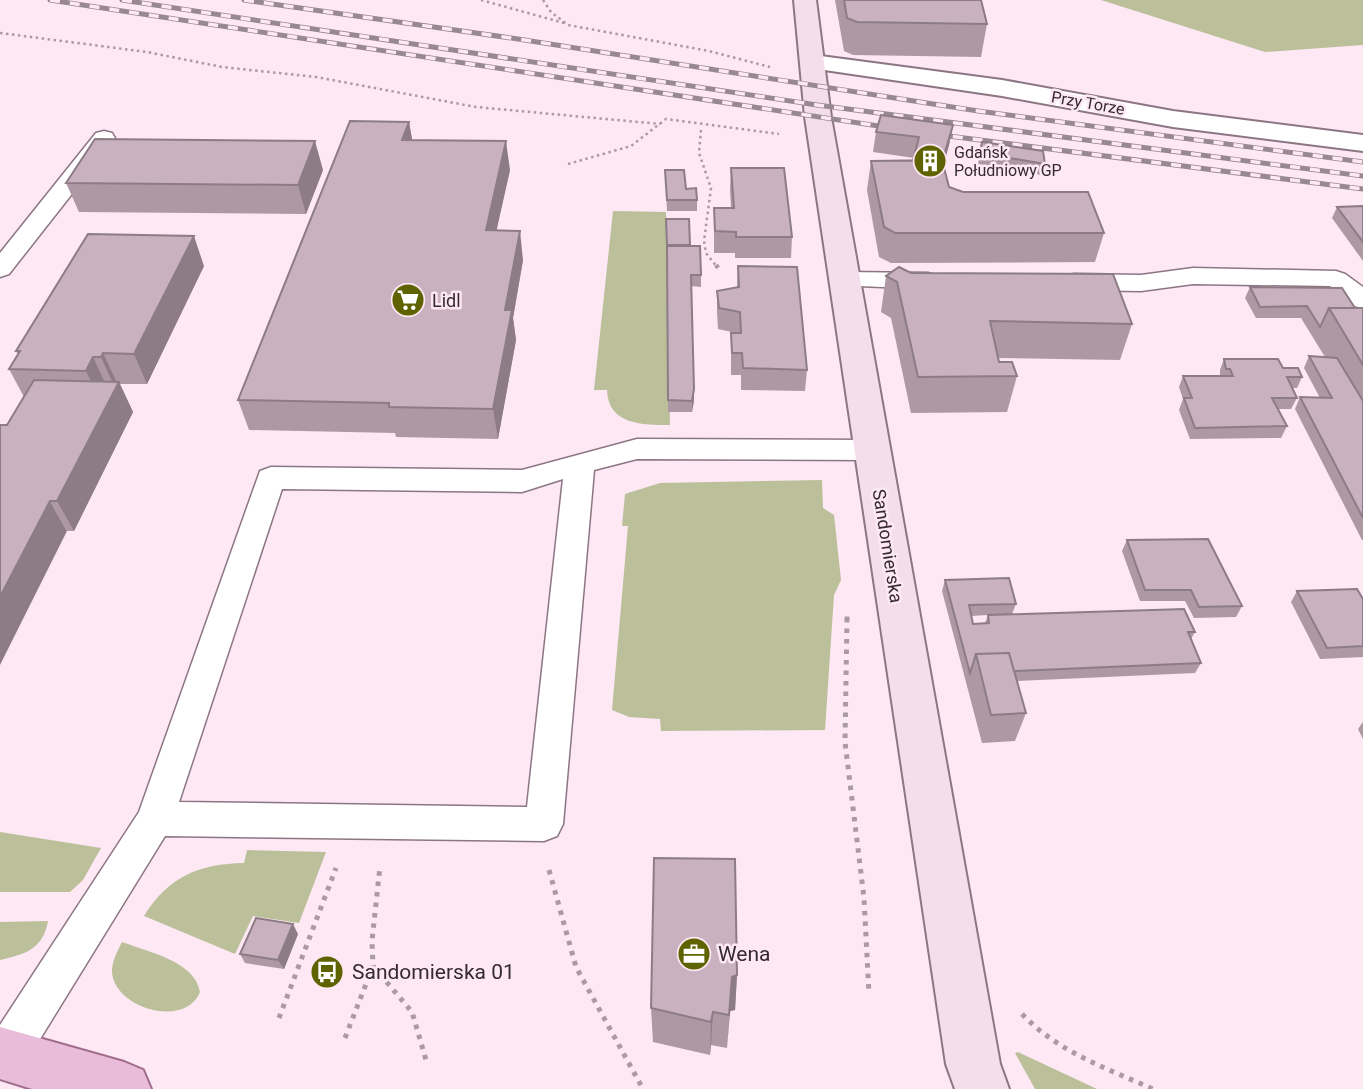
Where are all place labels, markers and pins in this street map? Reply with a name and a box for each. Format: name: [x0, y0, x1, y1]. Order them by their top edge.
building icon: Gdańsk Południowy GP: [911, 142, 949, 180]
place label: Gdańsk Południowy GP: [954, 143, 1062, 180]
supermarket icon: Lidl: [389, 281, 427, 319]
place label: Lidl: [432, 290, 461, 311]
office icon: Wena: [675, 935, 713, 973]
place label: Wena: [718, 942, 770, 966]
bus stop icon: Sandomierska 01: [308, 953, 346, 991]
place label: Sandomierska 01: [352, 960, 515, 984]

